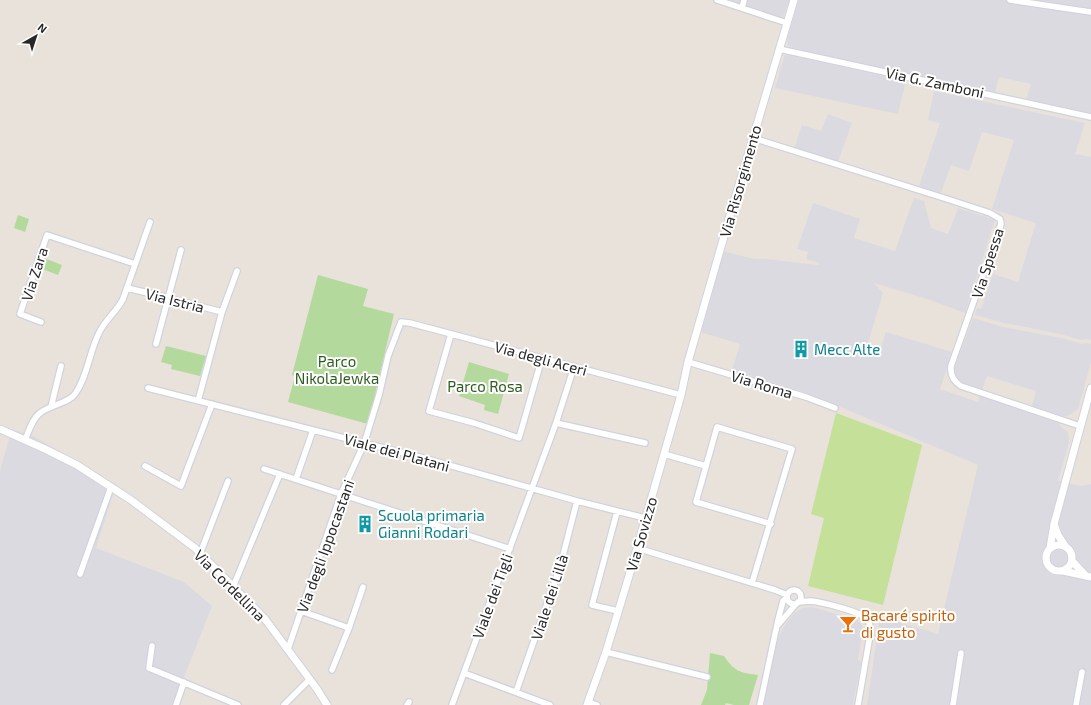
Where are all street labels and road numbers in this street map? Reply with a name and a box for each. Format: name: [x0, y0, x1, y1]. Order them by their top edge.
street label: Via G. Zamboni: [884, 63, 986, 101]
street label: Via Risorgimento: [715, 123, 765, 239]
street label: Via Spessa: [967, 225, 1007, 301]
street label: Via Zara: [17, 245, 51, 303]
street label: Via Istria: [144, 284, 206, 316]
street label: Via degli Aceri: [493, 337, 589, 379]
street label: Via Roma: [729, 366, 795, 402]
street label: Viale dei Platani: [342, 429, 452, 475]
street label: Via degli Ippocastani: [293, 477, 357, 615]
street label: Via Sovizzo: [622, 495, 660, 573]
street label: Via Cordellina: [191, 546, 269, 624]
street label: Viale dei Tigli: [468, 551, 516, 641]
street label: Viale dei Lillà: [527, 552, 571, 642]

